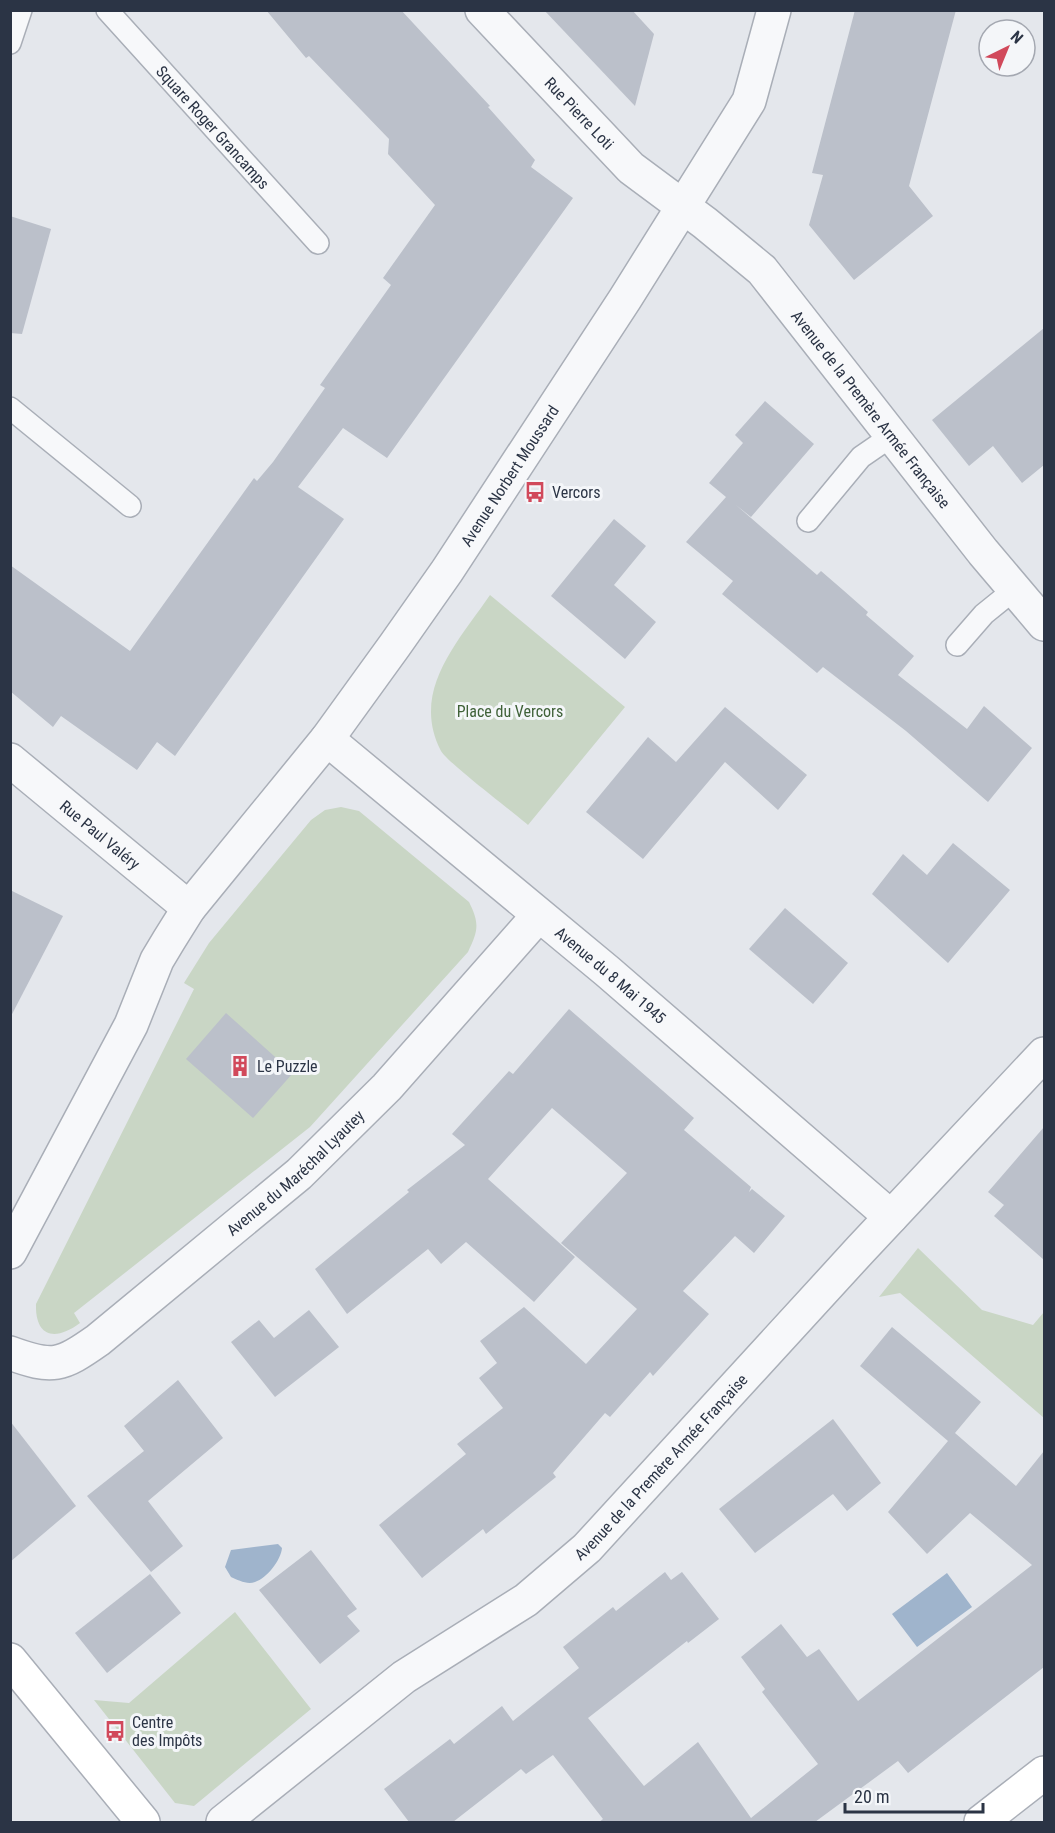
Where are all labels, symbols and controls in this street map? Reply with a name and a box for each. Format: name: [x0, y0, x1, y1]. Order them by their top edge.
north arrow: [977, 18, 1037, 78]
text: N: [1007, 27, 1027, 48]
street label: Square Roger Grancamps: [152, 62, 273, 193]
street label: Rue Pierre Loti: [540, 74, 618, 154]
street label: Avenue de la Premère Armée Française: [787, 307, 954, 512]
street label: Avenue Norbert Moussard: [457, 402, 563, 550]
bus stop icon: Vercors: [523, 480, 547, 504]
place label: Vercors: [552, 483, 600, 502]
park label: Place du Vercors: [457, 702, 563, 721]
street label: Rue Paul Valéry: [56, 796, 144, 874]
street label: Avenue du 8 Mai 1945: [551, 923, 670, 1028]
building icon: Le Puzzle: [228, 1054, 252, 1078]
place label: Le Puzzle: [257, 1057, 318, 1076]
street label: Avenue du Maréchal Lyautey: [223, 1106, 368, 1240]
street label: Avenue de la Premère Armée Française: [571, 1370, 752, 1564]
place label: Centre des Impôts: [132, 1713, 202, 1750]
bus stop icon: Centre des Impôts: [103, 1719, 127, 1743]
scale bar: [845, 1776, 983, 1814]
text: 20 m: [854, 1786, 889, 1807]

